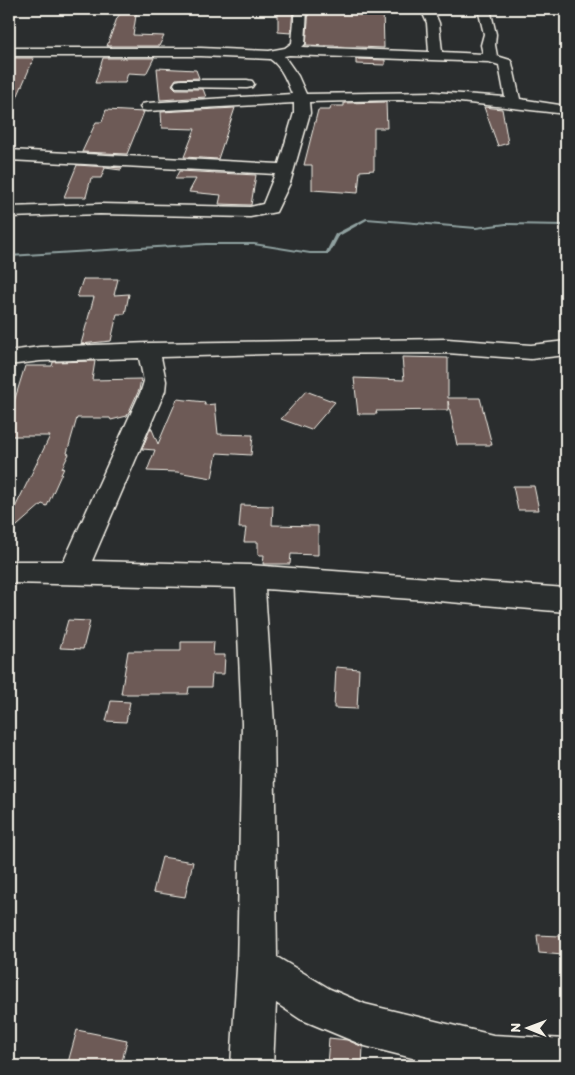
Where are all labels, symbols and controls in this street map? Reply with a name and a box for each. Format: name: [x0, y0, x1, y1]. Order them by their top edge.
north arrow: [502, 1002, 552, 1052]
text: N: [507, 1023, 524, 1033]

